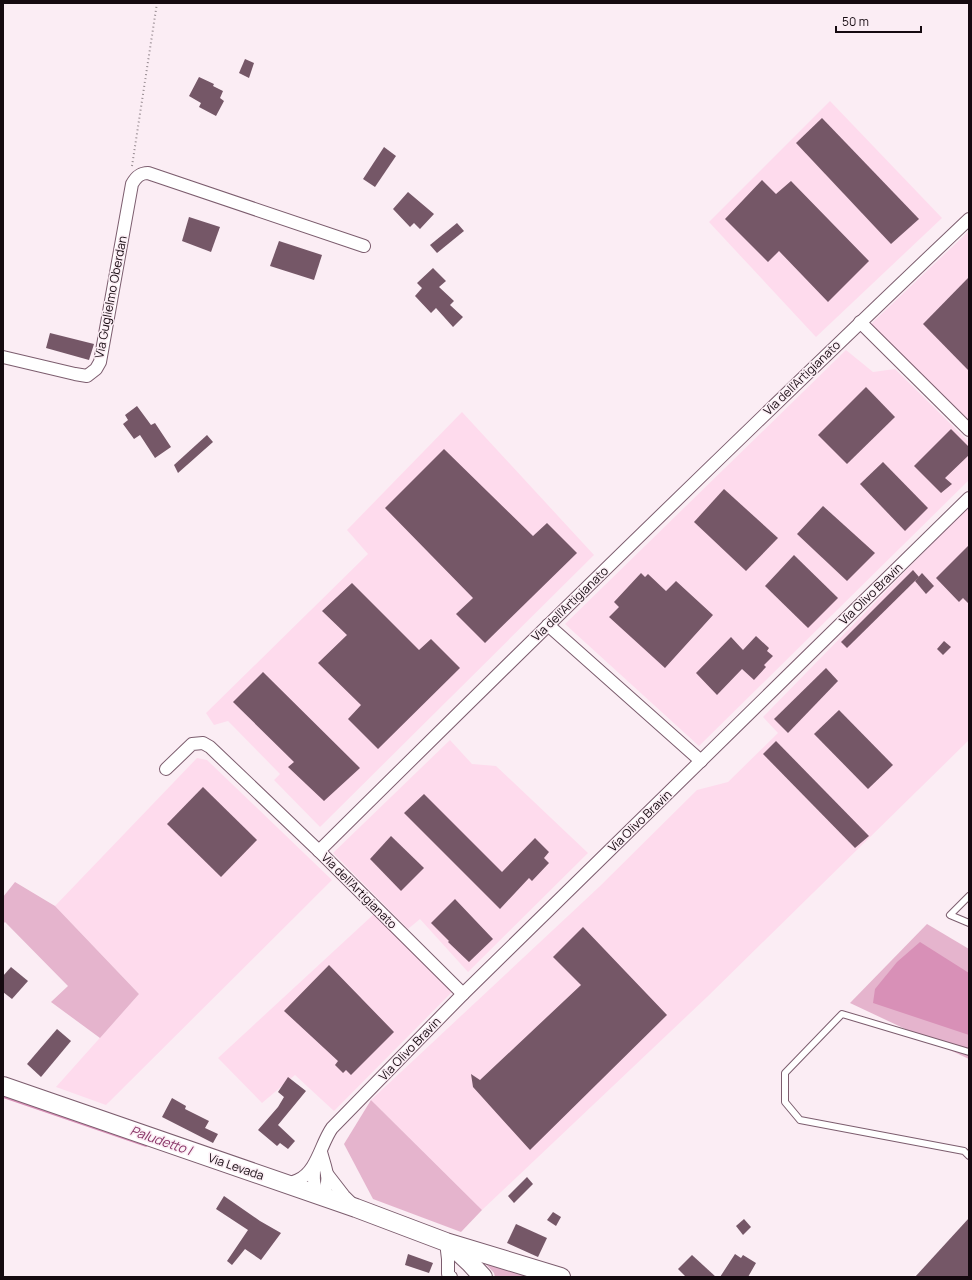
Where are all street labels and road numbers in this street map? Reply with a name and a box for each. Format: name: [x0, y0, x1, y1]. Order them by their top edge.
street label: Via Guglielmo Oberdan: [90, 234, 131, 360]
street label: Via dell'Artigianato: [759, 336, 844, 419]
street label: Via Olivo Bravin: [835, 559, 906, 628]
street label: Via dell'Artigianato: [527, 562, 612, 645]
street label: Via Olivo Bravin: [604, 786, 675, 855]
street label: Via dell'Artigianato: [318, 849, 401, 932]
street label: Via Olivo Bravin: [375, 1013, 444, 1084]
street label: Via Levada: [206, 1149, 266, 1184]

